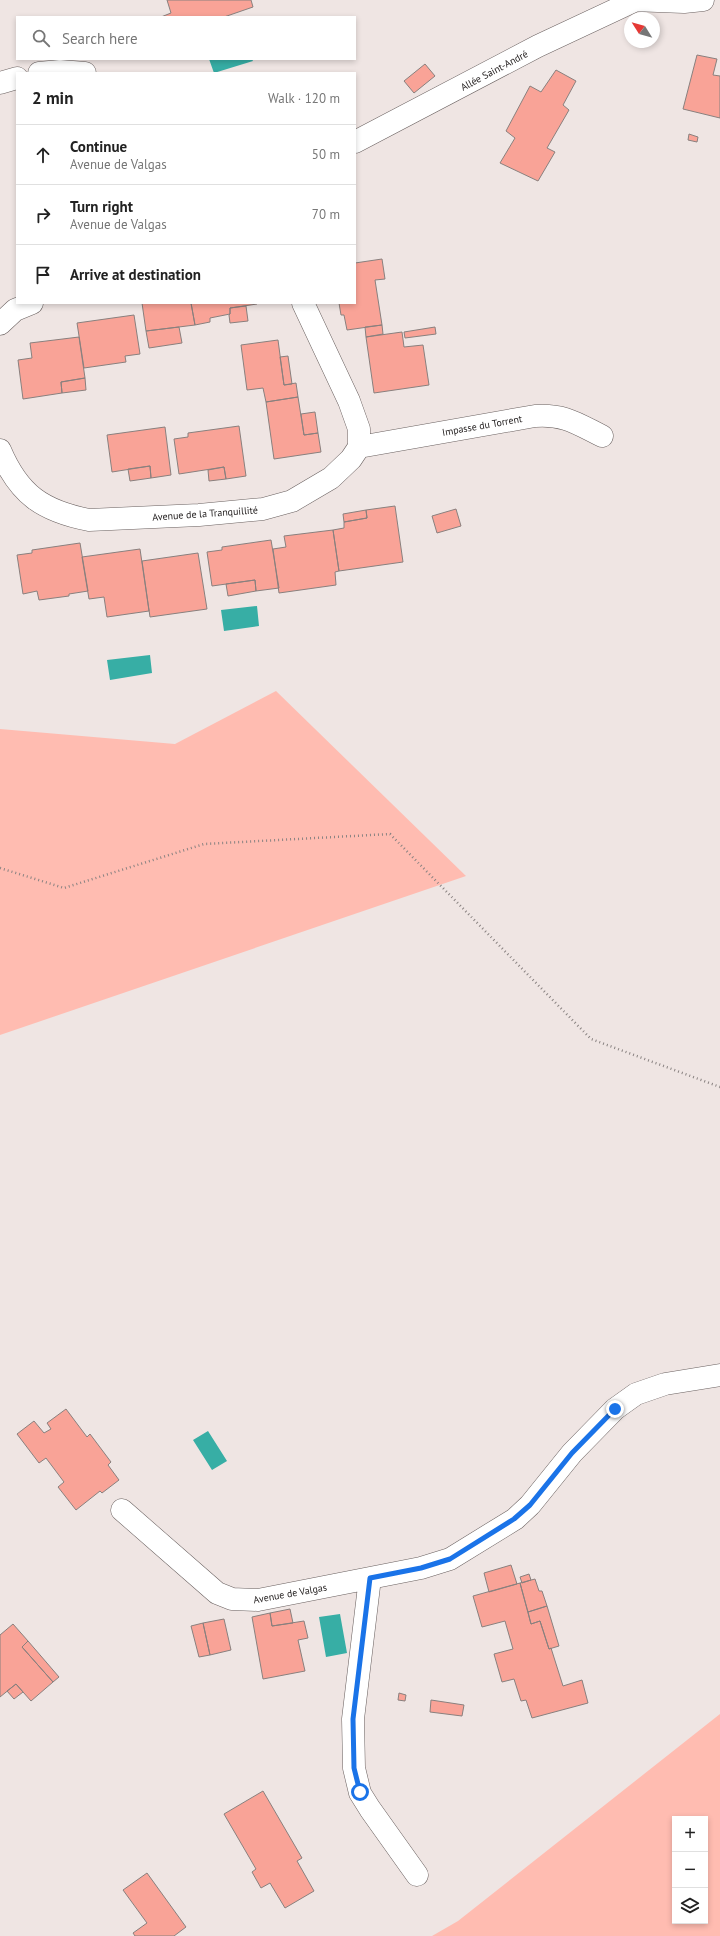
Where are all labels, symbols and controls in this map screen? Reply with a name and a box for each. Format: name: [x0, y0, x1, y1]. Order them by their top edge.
north arrow: [624, 12, 660, 48]
search box: [16, 16, 356, 60]
icon: search: [30, 27, 52, 49]
text: Search here: [62, 29, 138, 48]
street label: Allée Saint-André: [458, 47, 530, 94]
text: 2 min: [32, 87, 73, 109]
text: Walk · 120 m: [268, 90, 340, 107]
text: Continue: [70, 137, 127, 156]
icon: ahead: [32, 144, 54, 166]
text: 50 m: [312, 146, 340, 163]
text: Avenue de Valgas: [70, 156, 167, 173]
text: Turn right: [70, 197, 133, 216]
icon: right: [32, 204, 54, 226]
text: 70 m: [312, 206, 340, 223]
text: Avenue de Valgas: [70, 216, 167, 233]
icon: arrive: [32, 264, 54, 286]
text: Arrive at destination: [70, 265, 201, 284]
street label: Impasse du Torrent: [441, 412, 524, 439]
street label: Avenue de la Tranquillité: [152, 503, 258, 524]
route end: [606, 1400, 624, 1418]
street label: Avenue de Valgas: [252, 1581, 328, 1606]
route start: [351, 1783, 369, 1801]
map controls: [672, 1816, 708, 1924]
button: +: [672, 1816, 708, 1852]
button: −: [672, 1852, 708, 1888]
button: layers: [672, 1888, 708, 1924]

